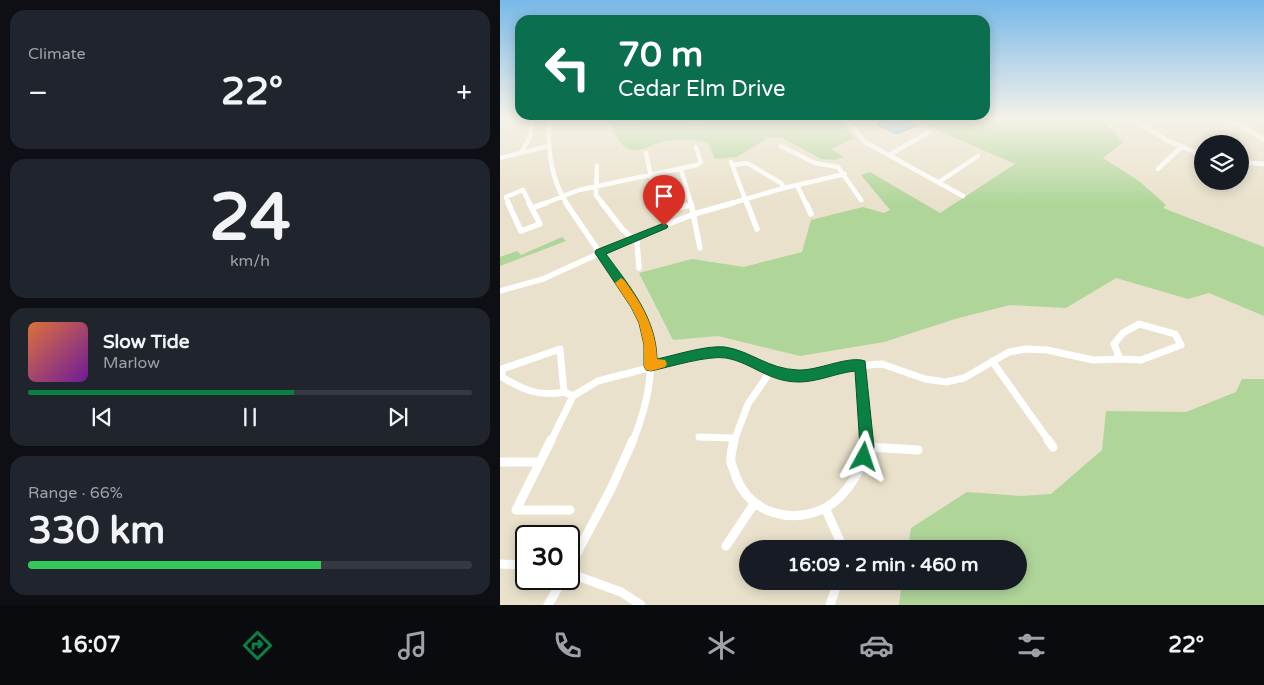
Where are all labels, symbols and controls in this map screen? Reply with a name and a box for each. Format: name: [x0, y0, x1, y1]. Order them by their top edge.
text: 70 m: [618, 34, 703, 76]
icon: left: [535, 35, 600, 100]
text: Climate: [28, 44, 86, 64]
text: 22°: [221, 69, 283, 115]
text: −: [28, 76, 48, 110]
text: +: [456, 76, 472, 110]
text: Cedar Elm Drive: [618, 76, 785, 102]
map controls: [1194, 135, 1249, 190]
button: layers: [1194, 135, 1249, 190]
pin: [643, 175, 685, 226]
text: 24: [209, 179, 291, 258]
icon: arrive: [650, 182, 678, 210]
text: km/h: [230, 251, 270, 271]
text: Slow Tide: [103, 331, 190, 353]
text: Marlow: [103, 353, 160, 373]
icon: previous: [88, 403, 116, 431]
icon: pause: [236, 403, 264, 431]
icon: next: [384, 403, 412, 431]
position arrow: [837, 430, 889, 482]
text: Range · 66%: [28, 483, 123, 503]
text: 330 km: [28, 508, 165, 554]
speed limit sign: 30: [515, 525, 580, 590]
text: 16:09 · 2 min · 460 m: [787, 554, 979, 576]
icon: directions: [240, 628, 275, 663]
icon: music: [395, 628, 430, 663]
icon: phone: [550, 628, 585, 663]
icon: climate: [704, 628, 739, 663]
icon: car: [859, 628, 894, 663]
icon: filters: [1014, 628, 1049, 663]
text: 16:07: [60, 632, 121, 658]
text: 22°: [1168, 632, 1204, 658]

